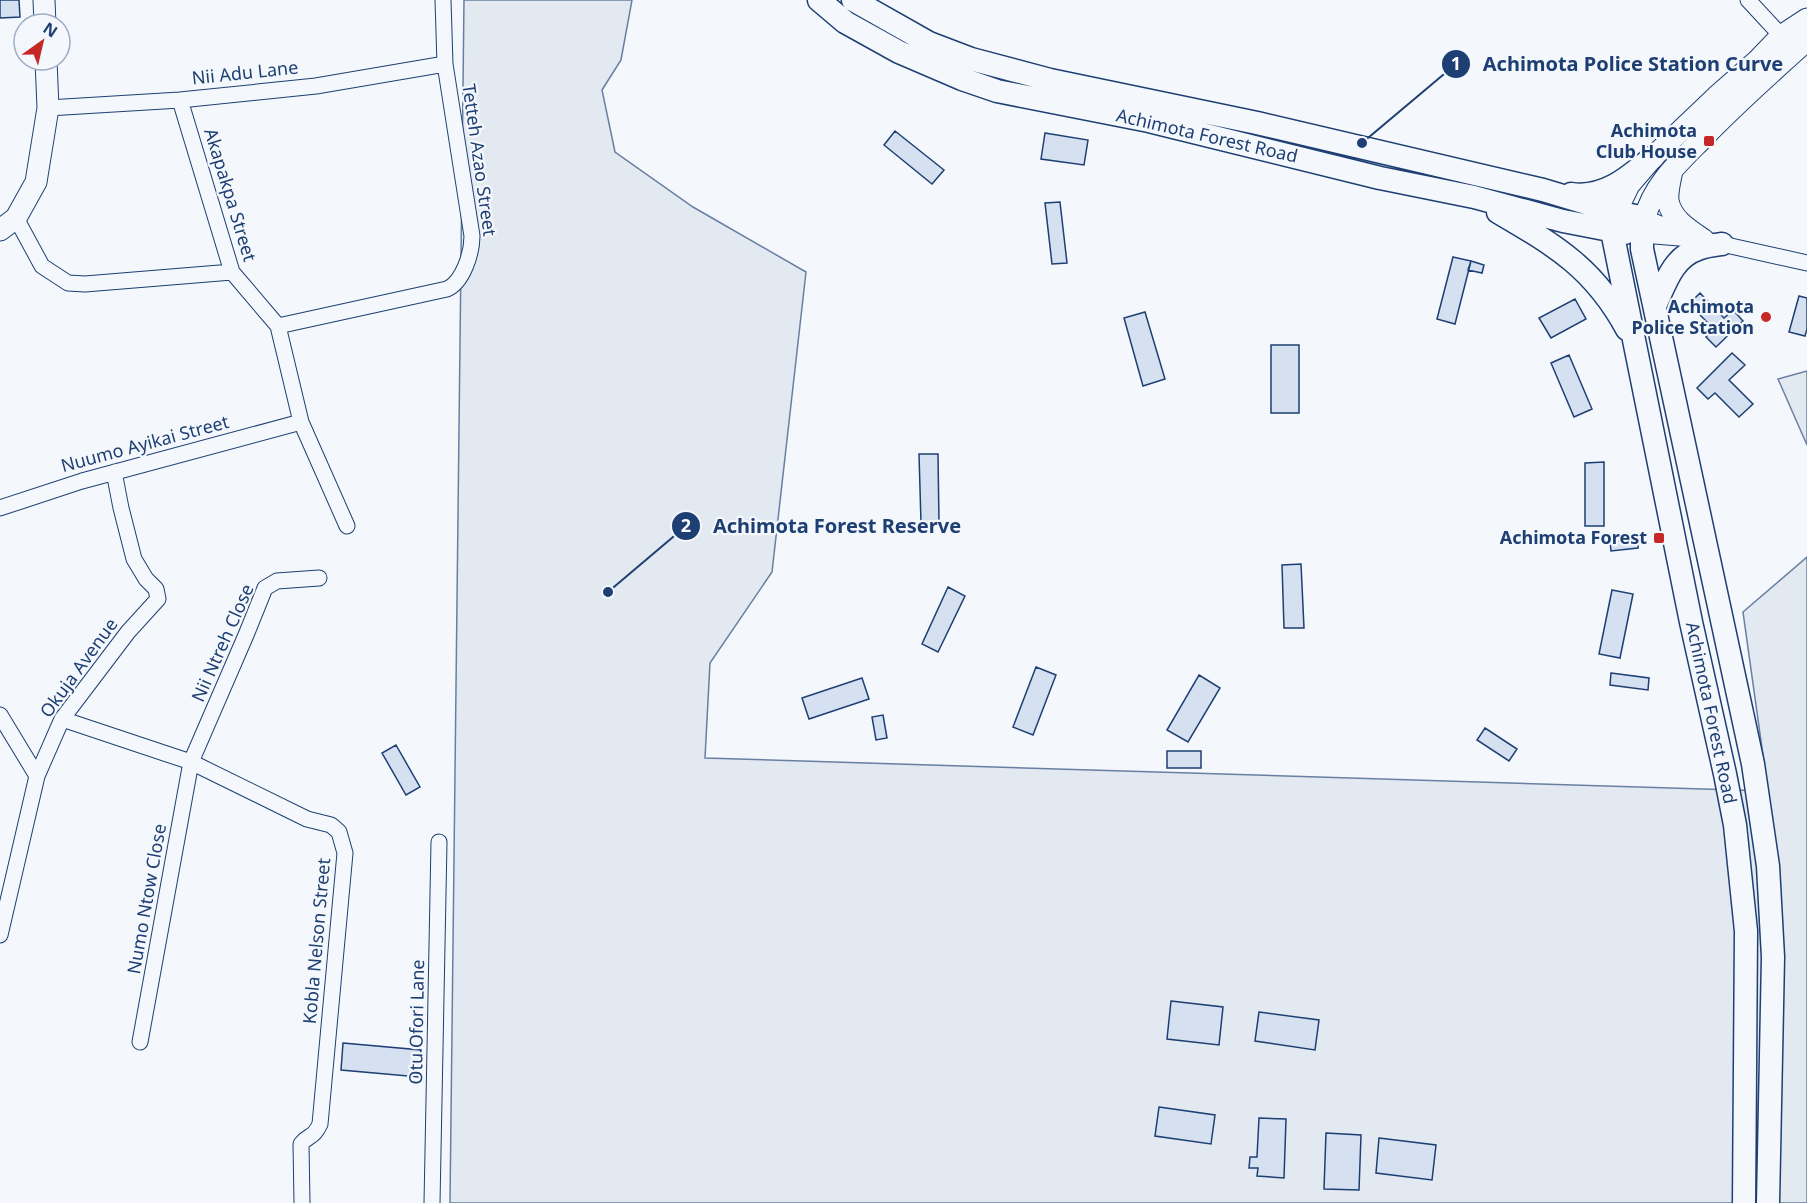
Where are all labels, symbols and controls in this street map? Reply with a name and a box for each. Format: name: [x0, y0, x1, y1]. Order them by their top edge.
north arrow: [12, 12, 72, 72]
text: N: [39, 17, 62, 42]
callout: Achimota Police Station Curve: [1441, 45, 1796, 83]
text: Achimota Police Station Curve: [1483, 50, 1783, 77]
text: 1: [1451, 51, 1461, 75]
street label: Nii Adu Lane: [191, 54, 299, 90]
street label: Tetteh Azao Street: [457, 82, 503, 238]
street label: Achimota Forest Road: [1114, 102, 1300, 168]
place label: Achimota Club House: [1596, 118, 1697, 163]
street label: Akapakpa Street: [199, 125, 263, 265]
marker: Achimota Club House: [1702, 134, 1716, 148]
place label: Achimota Police Station: [1631, 294, 1754, 339]
marker: Achimota Police Station: [1759, 310, 1773, 324]
street label: Nuumo Ayikai Street: [58, 409, 232, 477]
callout: Achimota Forest Reserve: [671, 507, 973, 545]
text: Achimota Forest Reserve: [713, 512, 961, 539]
text: 2: [681, 513, 691, 537]
place label: Achimota Forest: [1500, 525, 1647, 549]
marker: Achimota Forest: [1652, 531, 1666, 545]
street label: Nii Ntreh Close: [185, 580, 259, 705]
street label: Okuja Avenue: [34, 613, 122, 722]
street label: Achimota Forest Road: [1681, 620, 1743, 806]
street label: Numo Ntow Close: [121, 822, 171, 976]
street label: Kobla Nelson Street: [297, 856, 335, 1025]
street label: Otu Ofori Lane: [403, 959, 429, 1085]

